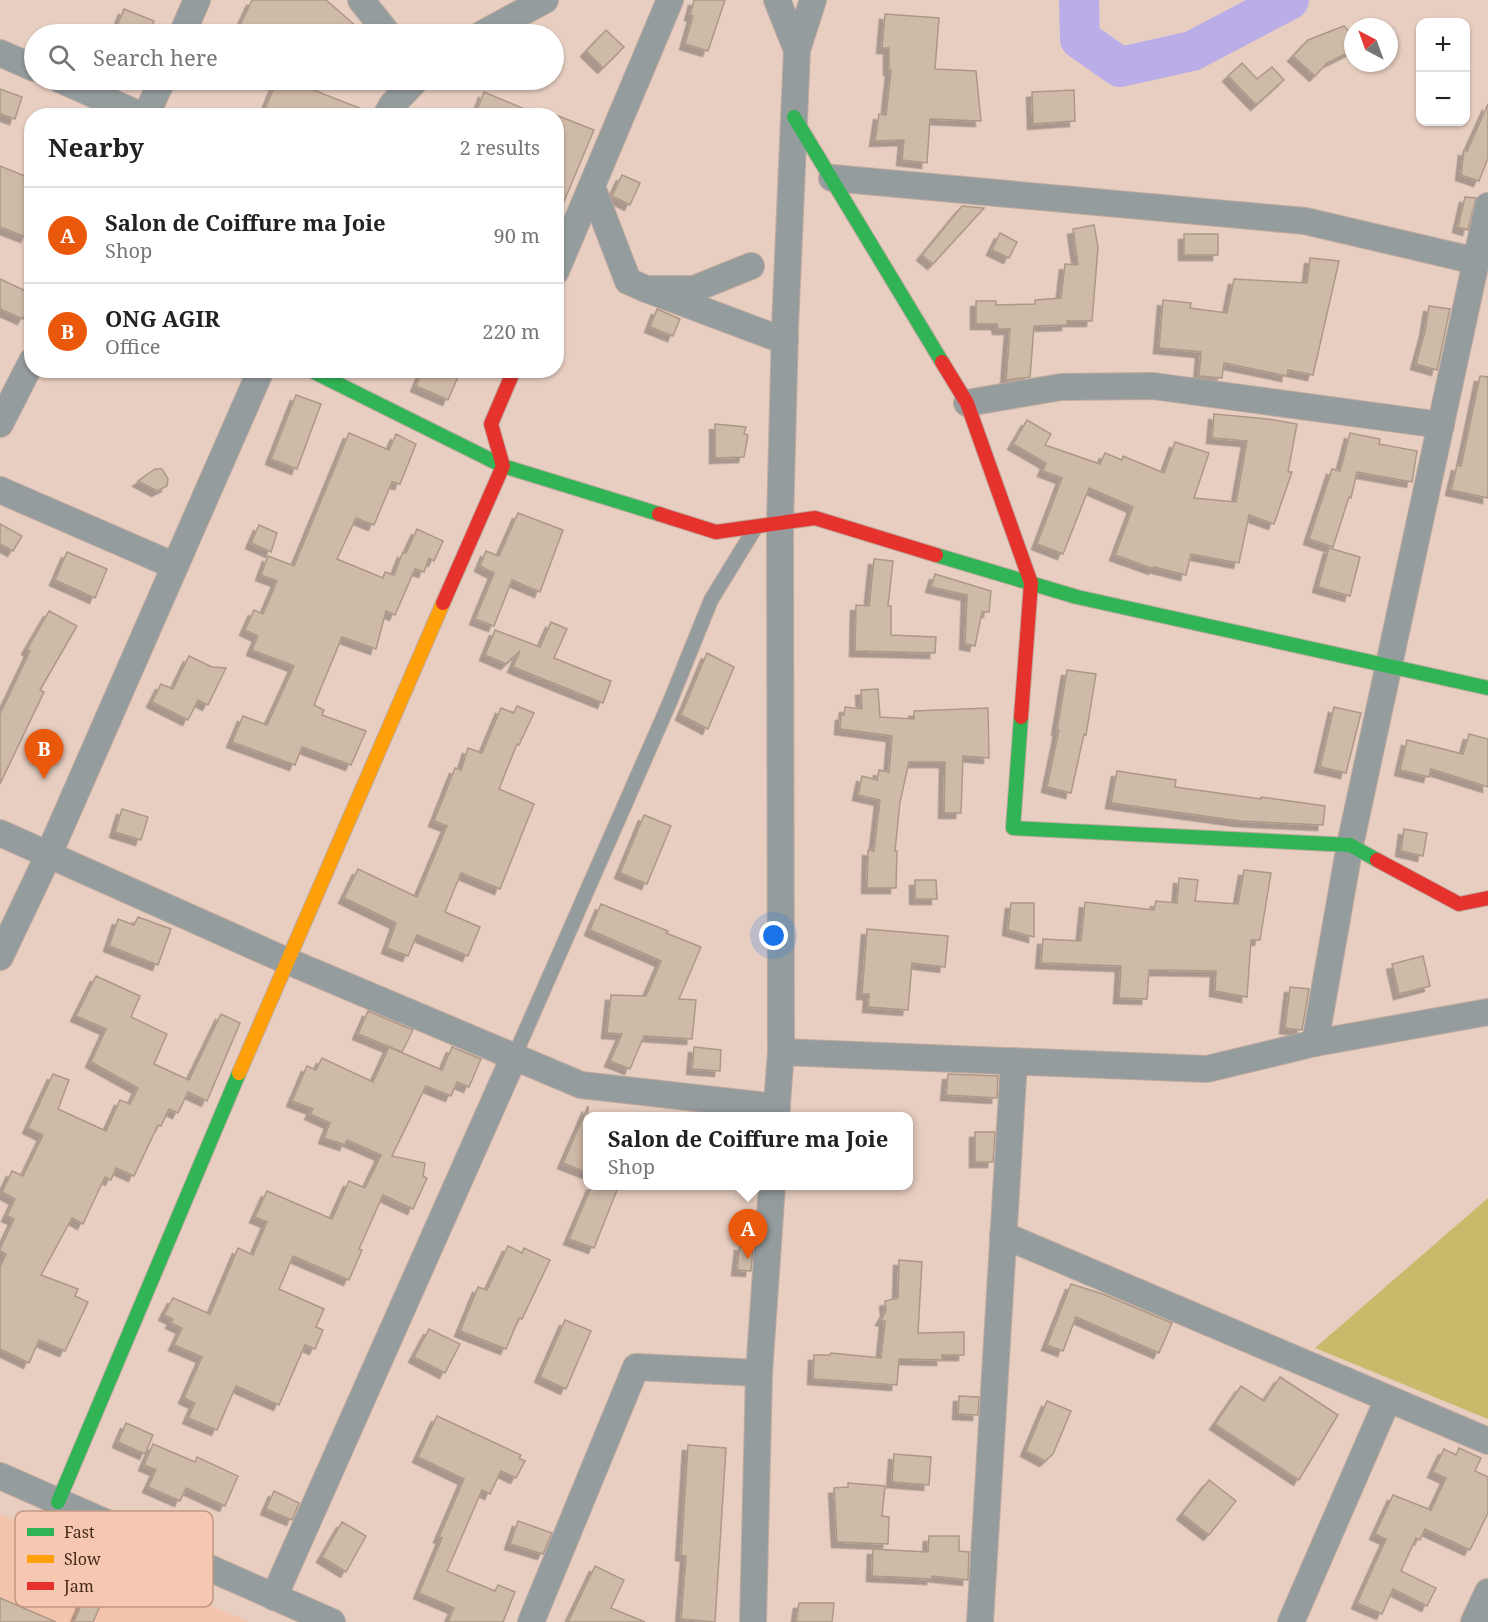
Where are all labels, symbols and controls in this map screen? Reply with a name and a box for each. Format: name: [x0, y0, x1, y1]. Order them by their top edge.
north arrow: [1344, 18, 1398, 72]
map controls: [1416, 18, 1470, 126]
button: +: [1416, 18, 1470, 72]
search box: [24, 24, 564, 90]
icon: search: [45, 41, 78, 74]
text: Search here: [93, 42, 218, 72]
button: −: [1416, 72, 1470, 126]
text: Nearby: [48, 129, 144, 165]
text: 2 results: [460, 134, 540, 161]
text: Salon de Coiffure ma Joie: [105, 207, 386, 237]
text: A: [60, 222, 75, 249]
text: 90 m: [494, 222, 540, 249]
text: Shop: [105, 237, 152, 264]
text: ONG AGIR: [105, 303, 220, 333]
text: B: [61, 318, 74, 345]
text: 220 m: [482, 318, 540, 345]
text: Office: [105, 333, 160, 360]
pin: B: [24, 730, 63, 779]
your location: [759, 921, 788, 950]
popup: [583, 1112, 913, 1190]
text: Salon de Coiffure ma Joie: [608, 1123, 888, 1153]
text: Shop: [608, 1153, 655, 1180]
pin: A: [728, 1210, 768, 1259]
legend: [15, 1511, 213, 1607]
text: Fast: [64, 1521, 95, 1543]
text: Slow: [64, 1548, 101, 1570]
text: Jam: [63, 1575, 94, 1597]

